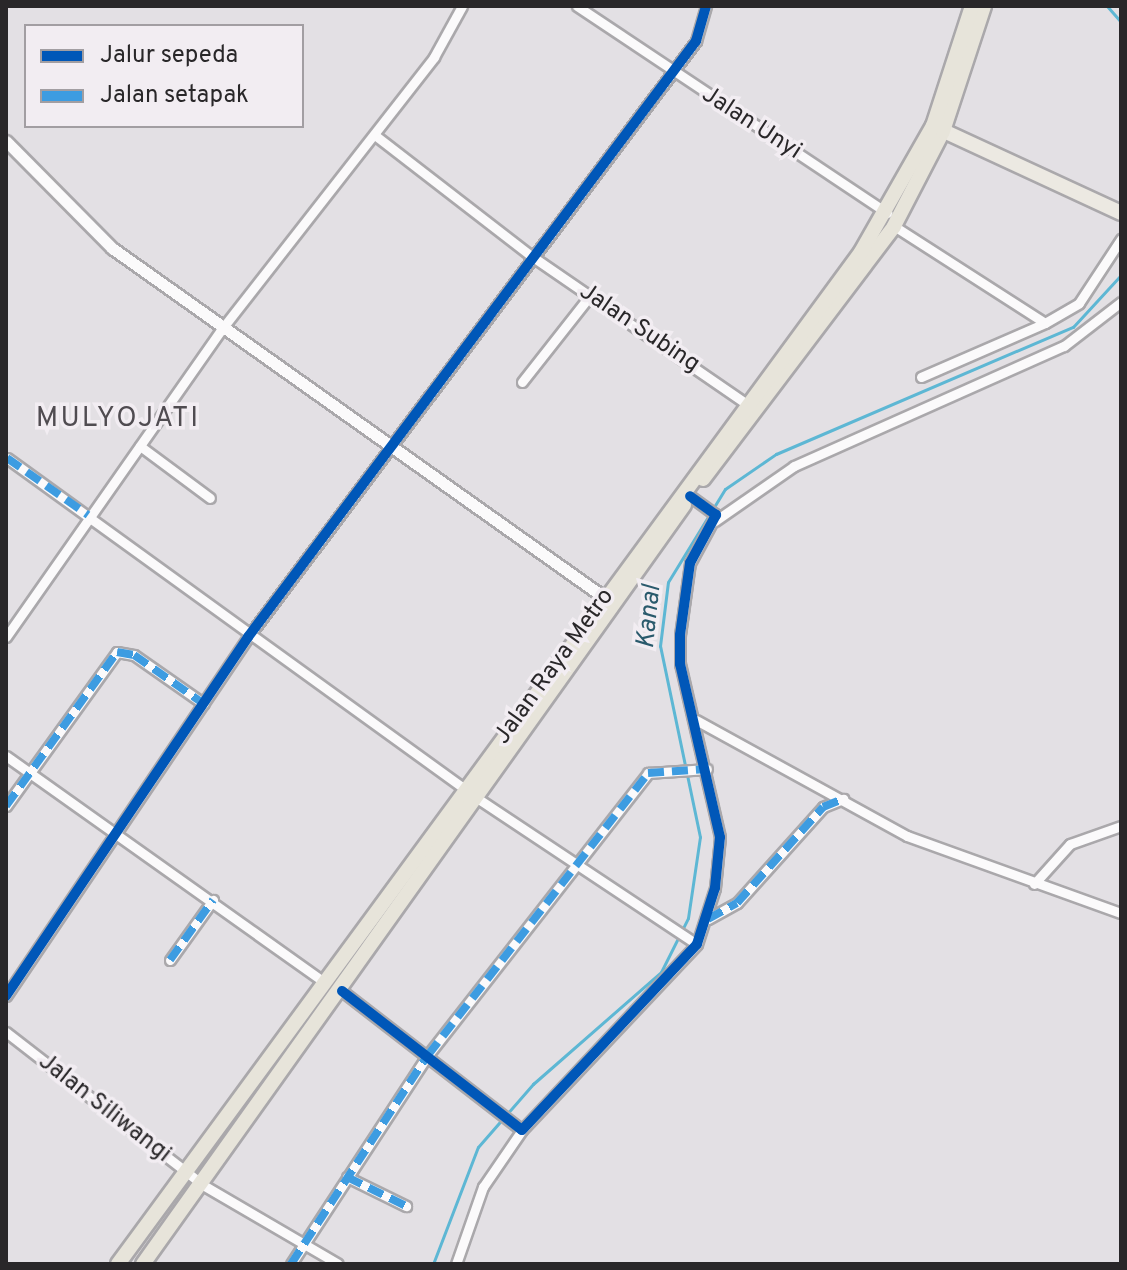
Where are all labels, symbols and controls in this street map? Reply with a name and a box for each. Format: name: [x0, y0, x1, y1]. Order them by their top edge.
legend: [24, 24, 304, 128]
text: Jalur sepeda: [100, 41, 238, 71]
text: Jalan setapak: [100, 81, 249, 111]
street label: Jalan Unyi: [696, 81, 806, 167]
street label: Jalan Subing: [573, 278, 705, 380]
district label: MULYOJATI: [36, 402, 200, 436]
street label: Jalan Raya Metro: [489, 584, 621, 750]
water label: Kanal: [631, 584, 669, 650]
street label: Jalan Siliwangi: [32, 1048, 176, 1170]

